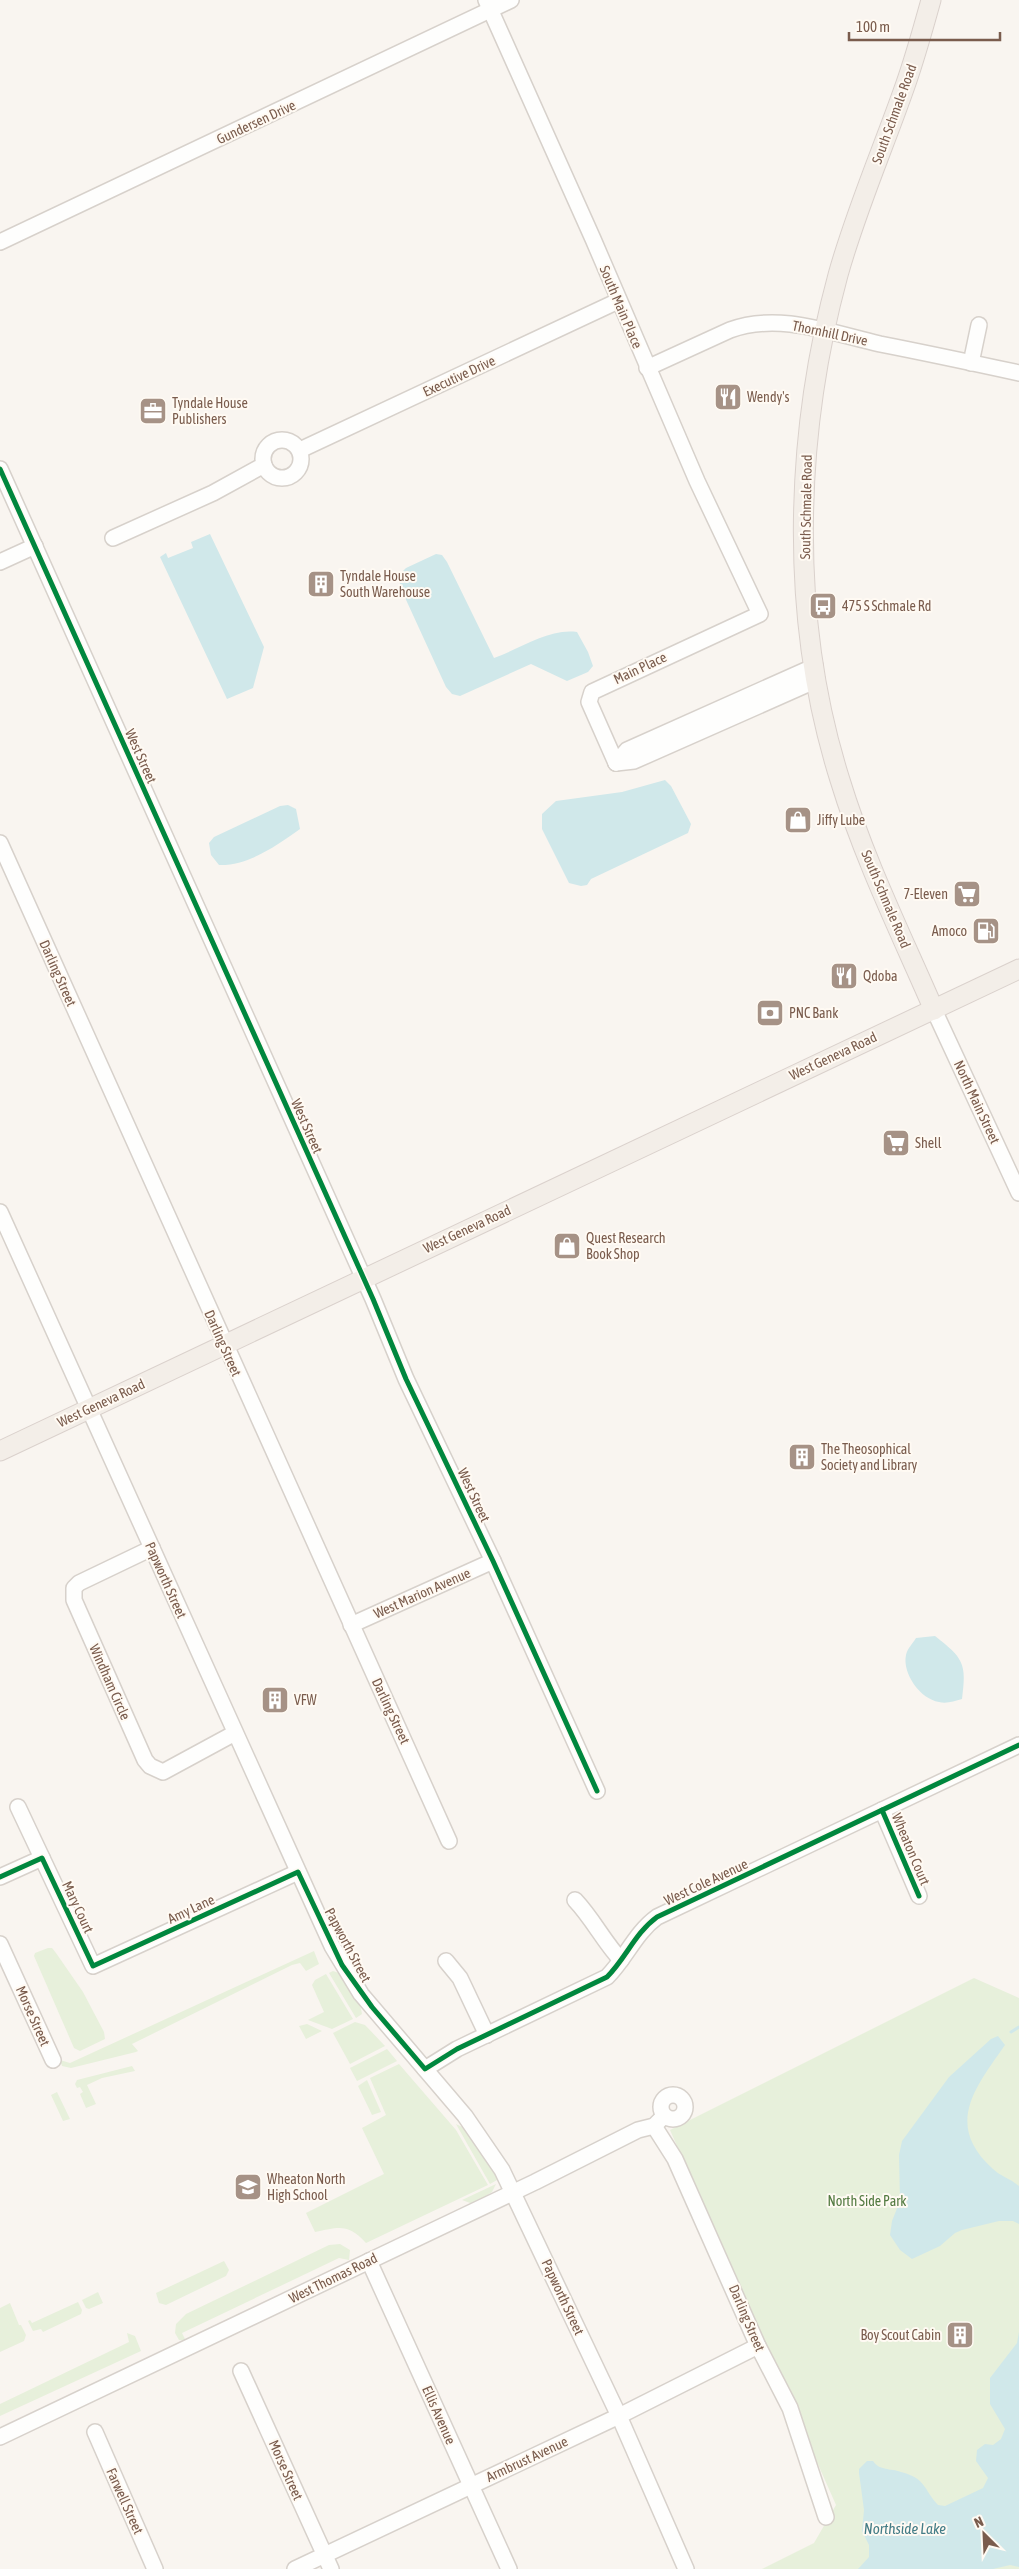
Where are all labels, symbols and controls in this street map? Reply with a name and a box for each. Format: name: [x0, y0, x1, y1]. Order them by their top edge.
scale bar: [849, 10, 1000, 42]
text: 100 m: [856, 18, 890, 35]
street label: South Schmale Road: [869, 62, 919, 166]
street label: Gundersen Drive: [214, 97, 298, 147]
street label: South Main Place: [596, 263, 646, 351]
street label: Thornhill Drive: [791, 317, 869, 349]
street label: Executive Drive: [420, 352, 498, 400]
restaurant icon: Wendy's: [713, 382, 743, 412]
place label: Wendy's: [747, 389, 790, 405]
place label: Tyndale House Publishers: [172, 395, 248, 427]
office icon: Tyndale House Publishers: [138, 396, 168, 426]
street label: South Schmale Road: [797, 454, 815, 560]
place label: Tyndale House South Warehouse: [340, 568, 430, 600]
building icon: Tyndale House South Warehouse: [306, 569, 336, 599]
bus stop icon: 475 S Schmale Rd: [808, 591, 838, 621]
place label: 475 S Schmale Rd: [842, 598, 931, 614]
street label: Main Place: [611, 649, 669, 687]
street label: West Street: [122, 726, 160, 786]
shop icon: Jiffy Lube: [783, 805, 813, 835]
place label: Jiffy Lube: [817, 812, 865, 828]
street label: South Schmale Road: [858, 848, 914, 950]
supermarket icon: 7-Eleven: [952, 879, 982, 909]
place label: 7-Eleven: [903, 886, 948, 902]
fuel station icon: Amoco: [971, 916, 1001, 946]
place label: Amoco: [932, 923, 967, 939]
street label: Darling Street: [36, 937, 80, 1009]
restaurant icon: Qdoba: [829, 961, 859, 991]
place label: Qdoba: [863, 968, 898, 984]
bank icon: PNC Bank: [755, 998, 785, 1028]
place label: PNC Bank: [789, 1005, 838, 1021]
street label: West Geneva Road: [787, 1029, 879, 1083]
street label: North Main Street: [951, 1058, 1003, 1146]
street label: West Street: [288, 1096, 326, 1156]
supermarket icon: Shell: [881, 1128, 911, 1158]
place label: Shell: [915, 1135, 942, 1151]
street label: West Geneva Road: [421, 1202, 513, 1256]
place label: Quest Research Book Shop: [586, 1230, 665, 1262]
shop icon: Quest Research Book Shop: [552, 1231, 582, 1261]
street label: Darling Street: [201, 1307, 245, 1379]
street label: West Geneva Road: [55, 1376, 147, 1430]
place label: The Theosophical Society and Library: [821, 1441, 918, 1473]
building icon: The Theosophical Society and Library: [787, 1442, 817, 1472]
street label: West Street: [455, 1465, 493, 1525]
street label: Papworth Street: [142, 1539, 190, 1621]
street label: West Marion Avenue: [371, 1564, 473, 1622]
street label: Windham Circle: [86, 1642, 134, 1722]
street label: Darling Street: [369, 1676, 413, 1746]
building icon: VFW: [260, 1685, 290, 1715]
place label: VFW: [294, 1692, 318, 1708]
street label: Wheaton Court: [889, 1811, 933, 1887]
street label: West Cole Avenue: [662, 1856, 750, 1908]
street label: Mary Court: [59, 1879, 97, 1935]
street label: Amy Lane: [165, 1891, 217, 1927]
street label: Papworth Street: [322, 1905, 374, 1985]
street label: Morse Street: [13, 1983, 53, 2049]
place label: Wheaton North High School: [267, 2171, 346, 2203]
school or university icon: Wheaton North High School: [233, 2172, 263, 2202]
park label: North Side Park: [828, 2193, 906, 2209]
street label: West Thomas Road: [286, 2250, 380, 2306]
street label: Papworth Street: [538, 2257, 588, 2337]
street label: Darling Street: [726, 2282, 768, 2354]
building icon: Boy Scout Cabin: [945, 2320, 975, 2350]
place label: Boy Scout Cabin: [860, 2327, 941, 2343]
street label: Ellis Avenue: [419, 2383, 459, 2447]
street label: Armbrust Avenue: [484, 2433, 570, 2485]
street label: Morse Street: [266, 2437, 306, 2503]
street label: Farwell Street: [103, 2465, 147, 2537]
north arrow: [959, 2509, 1009, 2559]
text: N: [972, 2513, 986, 2531]
water label: Northside Lake: [864, 2520, 946, 2537]

